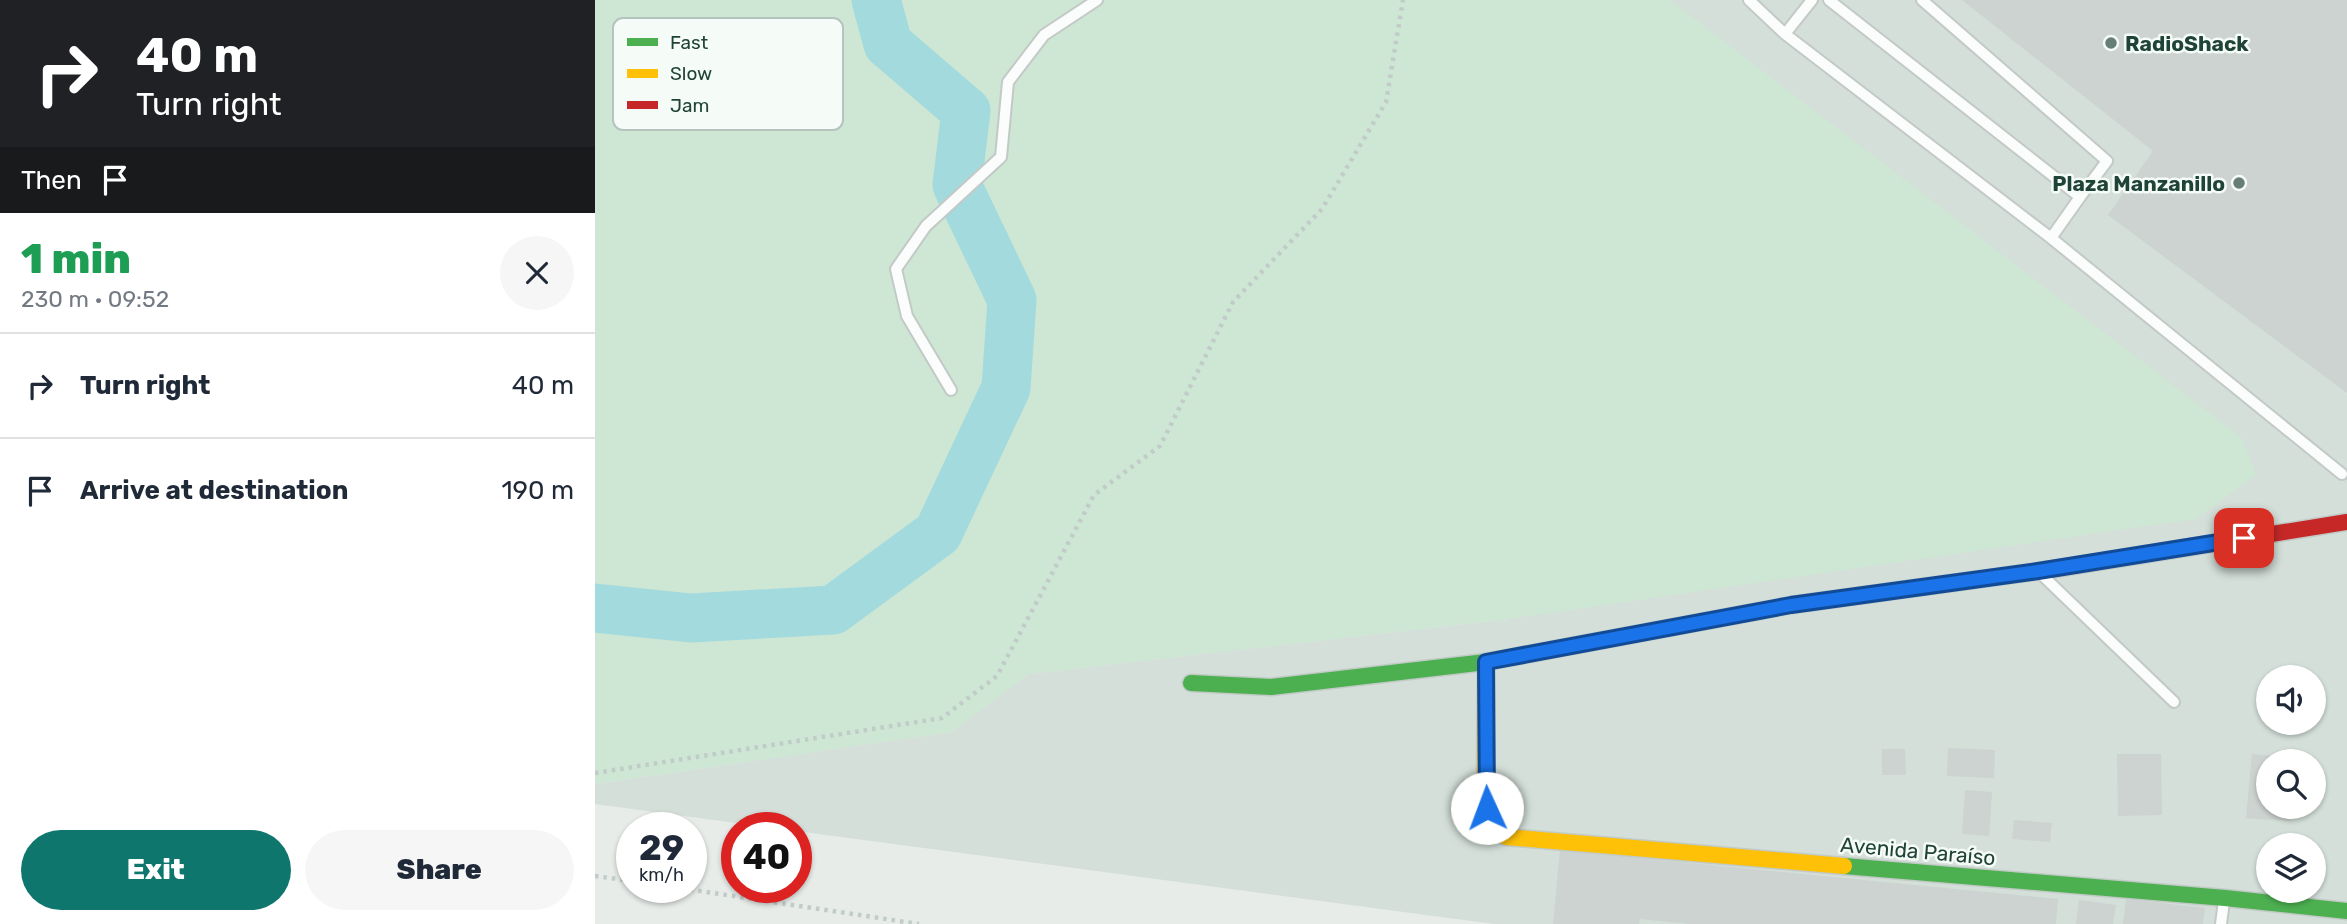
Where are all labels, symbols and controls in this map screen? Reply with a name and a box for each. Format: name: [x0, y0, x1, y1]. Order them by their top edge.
legend: [613, 18, 843, 130]
text: 40 m: [136, 26, 258, 84]
icon: right: [21, 28, 112, 119]
text: Fast: [670, 31, 709, 54]
place label: RadioShack: [2125, 31, 2249, 56]
marker: RadioShack: [2103, 35, 2119, 51]
text: Slow: [670, 62, 712, 85]
text: Turn right: [136, 85, 281, 123]
text: Jam: [670, 94, 709, 117]
icon: arrive: [96, 161, 134, 199]
text: Then: [21, 165, 82, 196]
place label: Plaza Manzanillo: [2052, 171, 2225, 196]
marker: Plaza Manzanillo: [2231, 175, 2247, 191]
text: 1 min: [21, 234, 131, 284]
button: close: [500, 236, 574, 310]
text: 230 m · 09:52: [21, 285, 169, 313]
icon: right: [21, 367, 59, 405]
text: Turn right: [80, 370, 210, 401]
text: 40 m: [512, 370, 574, 401]
icon: arrive: [21, 472, 59, 510]
text: Arrive at destination: [80, 475, 348, 506]
text: 190 m: [501, 475, 574, 506]
pin: [2214, 508, 2274, 568]
icon: arrive: [2225, 519, 2263, 557]
map controls: [2256, 665, 2326, 903]
button: sound: [2256, 665, 2326, 735]
button: search: [2256, 749, 2326, 819]
position arrow: [1450, 771, 1524, 845]
speed limit sign: 40: [721, 812, 812, 903]
text: 29: [639, 827, 684, 869]
button: Exit: [21, 830, 291, 910]
button: Share: [305, 830, 574, 910]
street label: Avenida Paraíso: [1839, 832, 1997, 870]
button: layers: [2256, 833, 2326, 903]
text: km/h: [639, 864, 684, 886]

